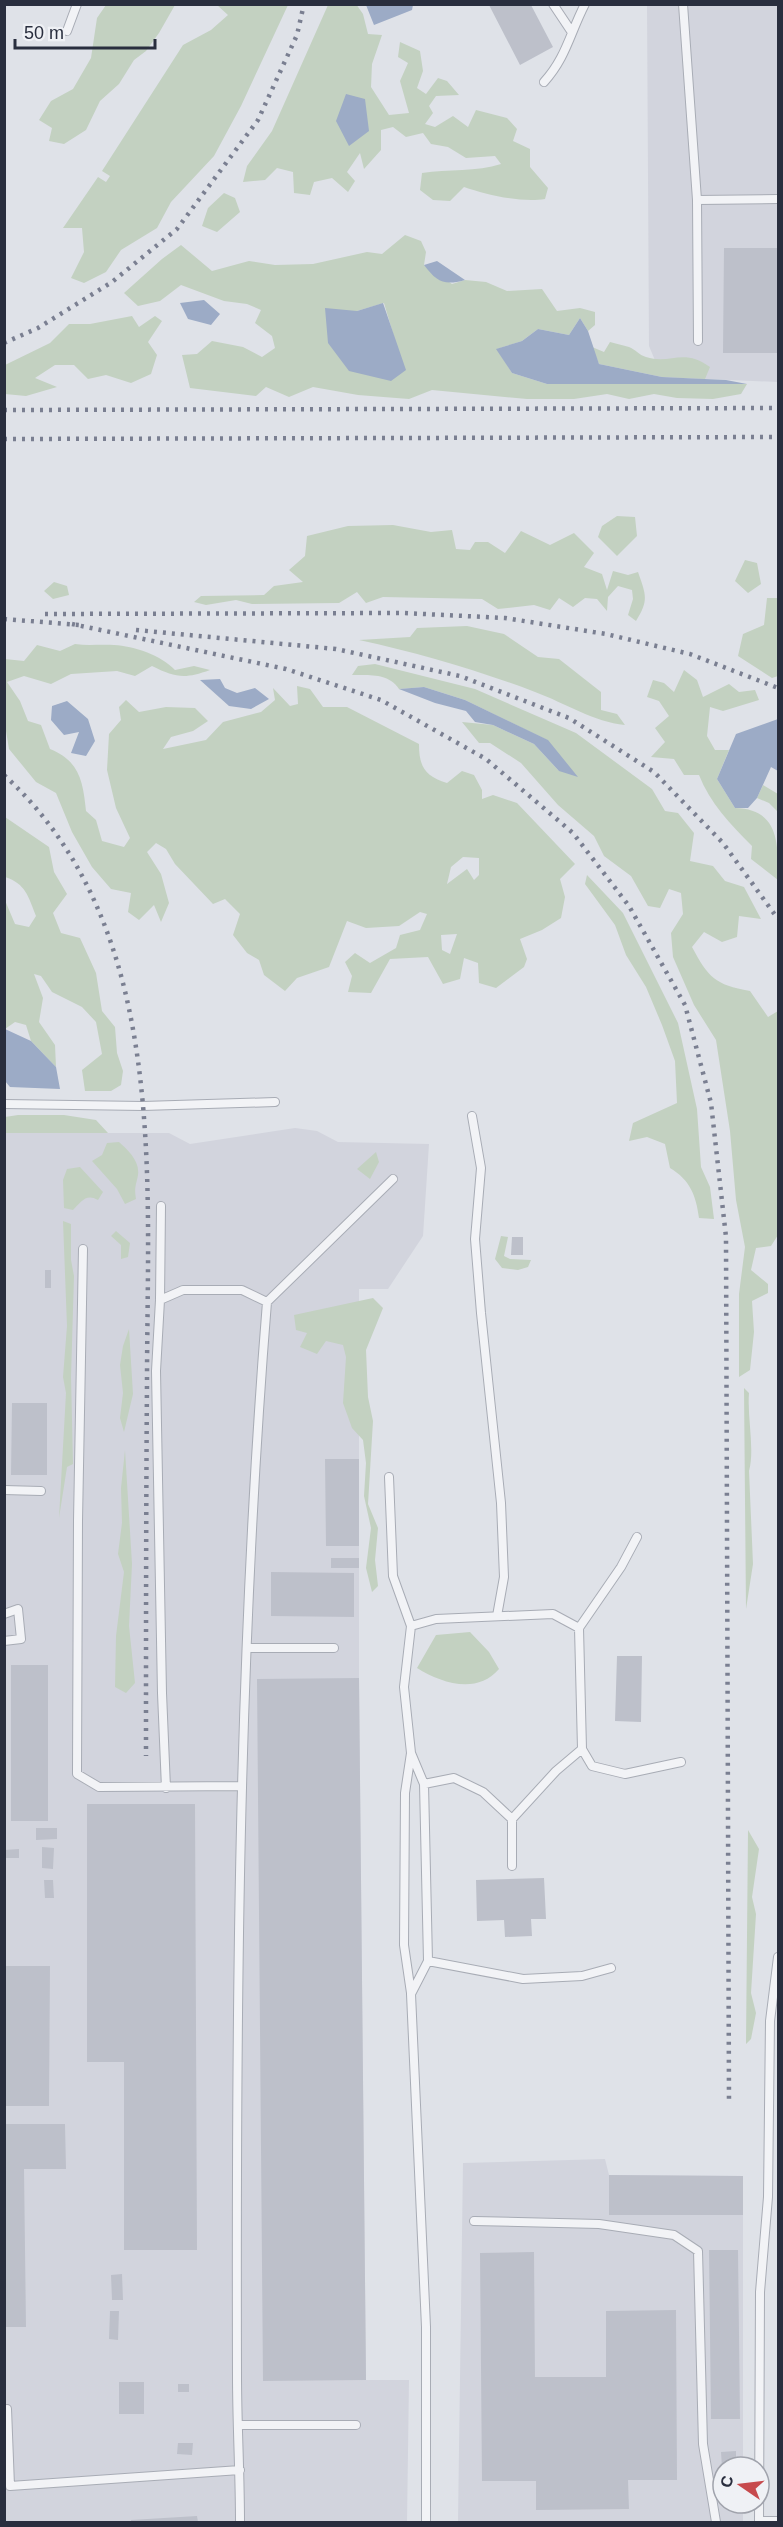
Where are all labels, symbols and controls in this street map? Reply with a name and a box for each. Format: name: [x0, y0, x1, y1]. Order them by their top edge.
scale bar: [15, 12, 154, 50]
text: 50 m: [24, 23, 64, 43]
north arrow: [711, 2455, 771, 2515]
text: С: [717, 2473, 737, 2489]

